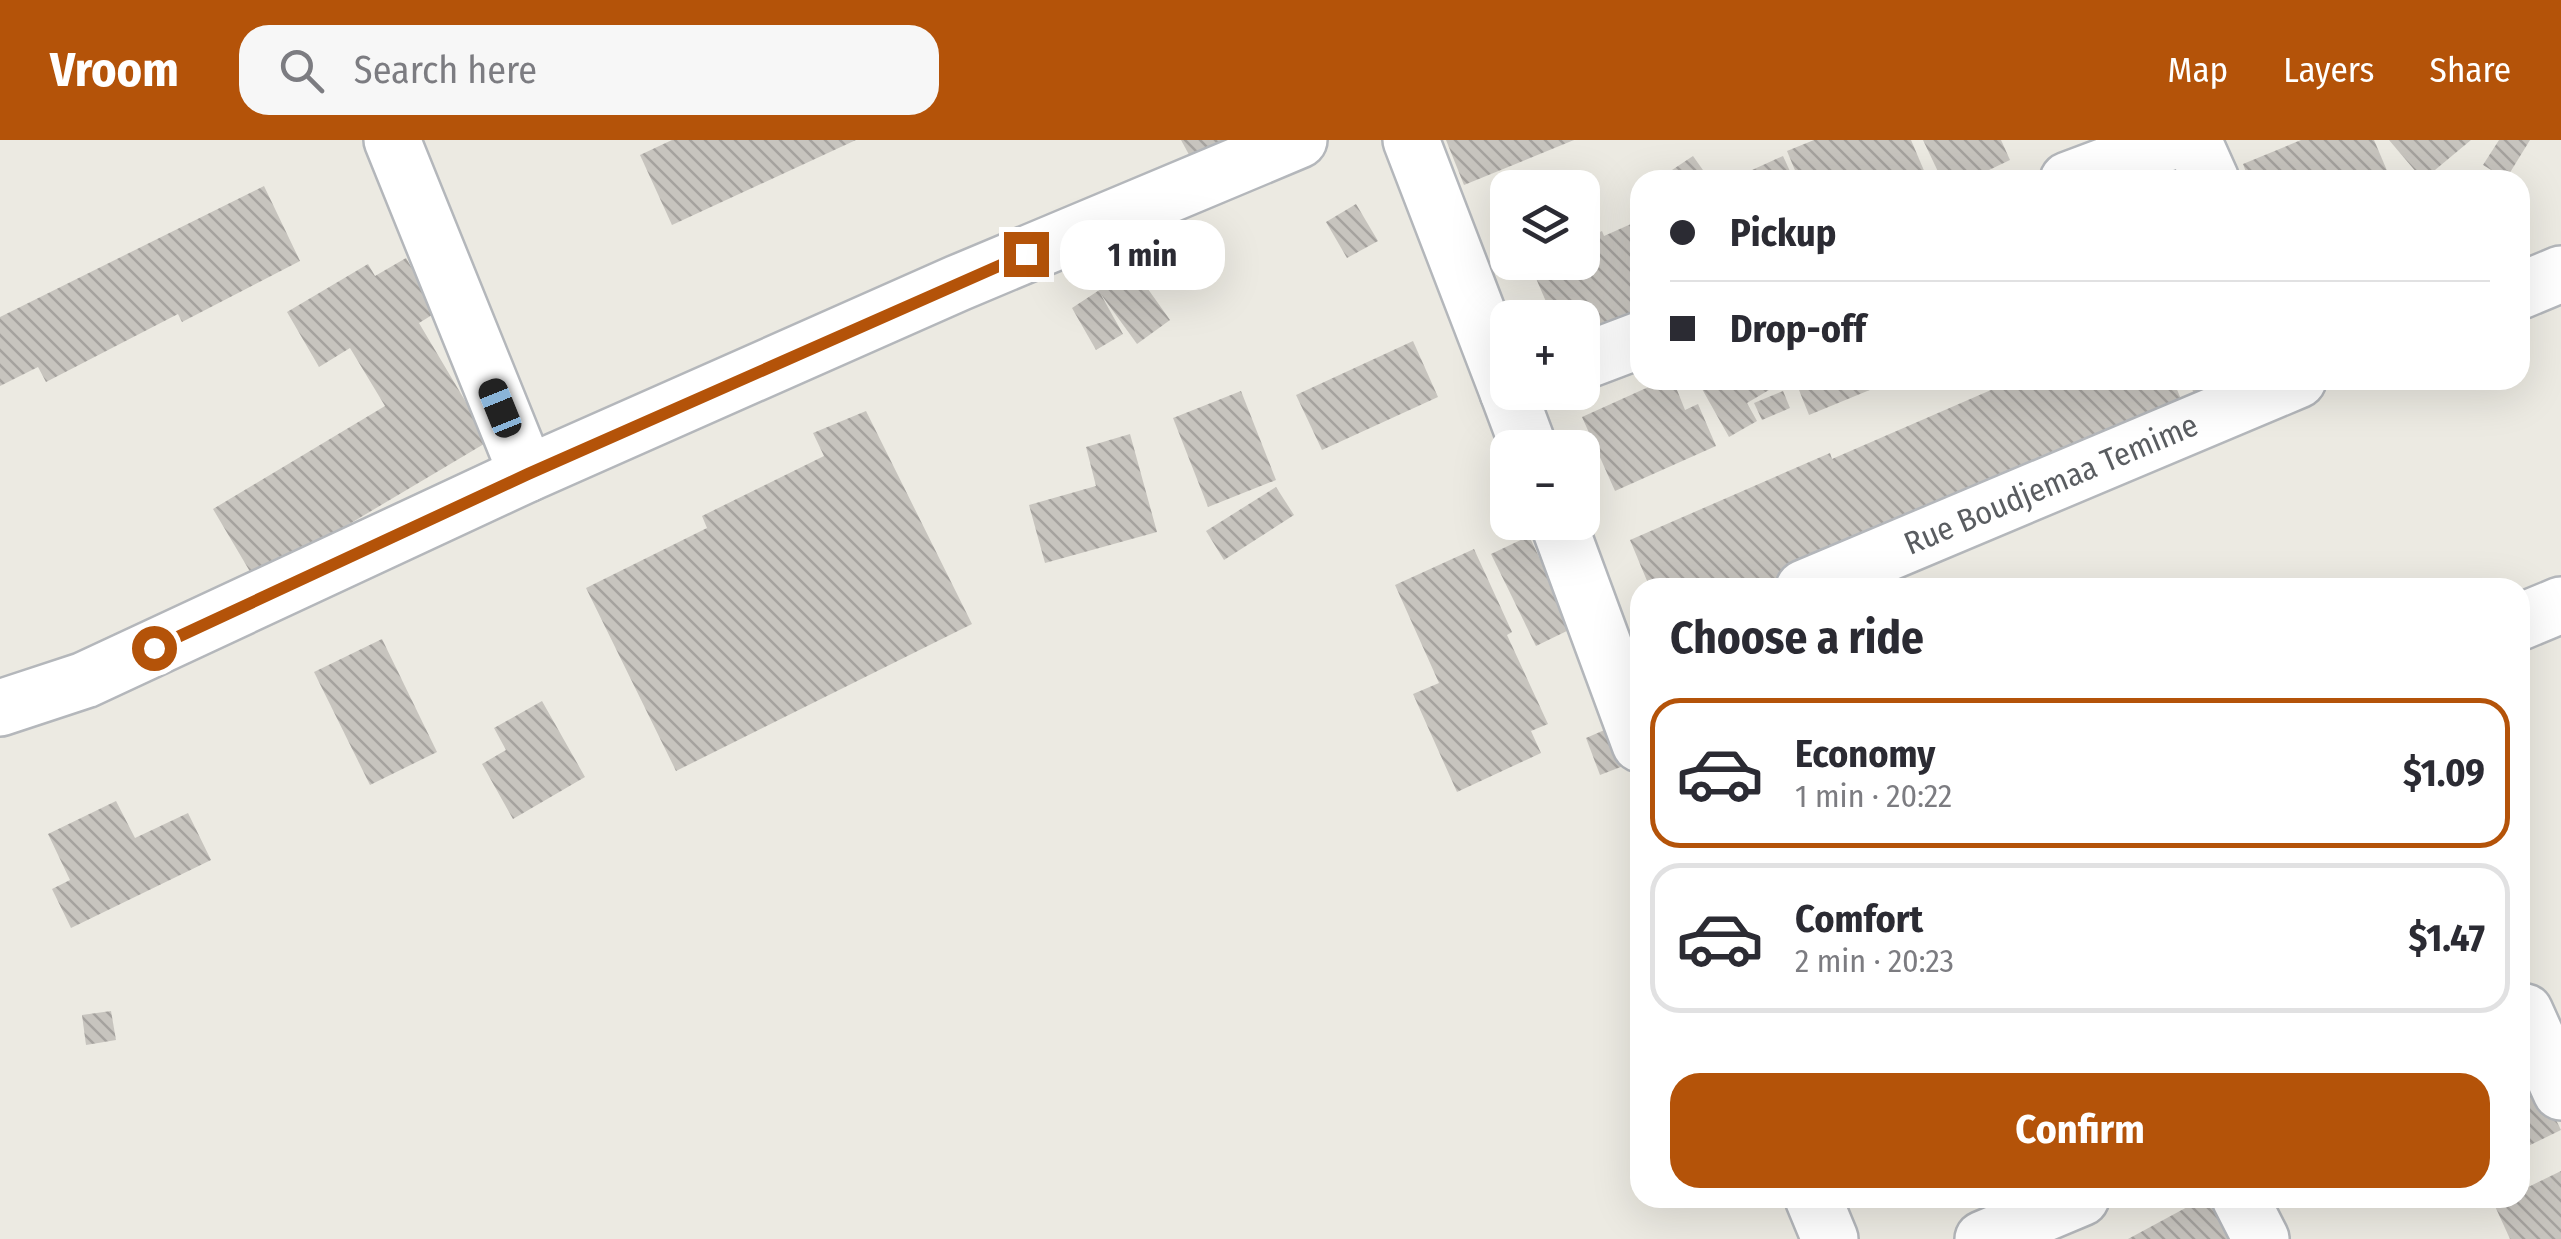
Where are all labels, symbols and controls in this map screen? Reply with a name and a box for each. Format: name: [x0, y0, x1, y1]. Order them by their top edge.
search box: [239, 25, 939, 115]
text: Vroom: [50, 41, 179, 99]
icon: search: [274, 43, 329, 98]
text: Search here: [354, 47, 537, 93]
text: Map: [2168, 49, 2228, 91]
text: Layers: [2283, 49, 2375, 91]
text: Share: [2430, 49, 2511, 91]
map controls: [1490, 170, 1600, 540]
button: layers: [1490, 170, 1600, 280]
text: Pickup: [1730, 210, 1836, 256]
callout: 1 min: [1061, 219, 1226, 289]
route end: [1004, 232, 1049, 277]
text: 1 min: [1108, 236, 1177, 274]
button: +: [1490, 300, 1600, 410]
text: Drop-off: [1730, 306, 1866, 352]
car: [475, 375, 525, 441]
street label: Rue Boudjemaa Temime: [1898, 405, 2204, 563]
button: −: [1490, 430, 1600, 540]
text: Choose a ride: [1670, 611, 1924, 665]
route start: [132, 626, 177, 671]
icon: car: [1675, 728, 1765, 818]
text: Economy: [1795, 731, 1935, 777]
text: $1.09: [2403, 750, 2485, 796]
text: 1 min · 20:22: [1795, 777, 1952, 815]
icon: car: [1675, 893, 1765, 983]
text: Comfort: [1795, 896, 1923, 942]
text: $1.47: [2409, 915, 2485, 961]
text: 2 min · 20:23: [1795, 942, 1954, 980]
button: Confirm: [1670, 1073, 2490, 1188]

